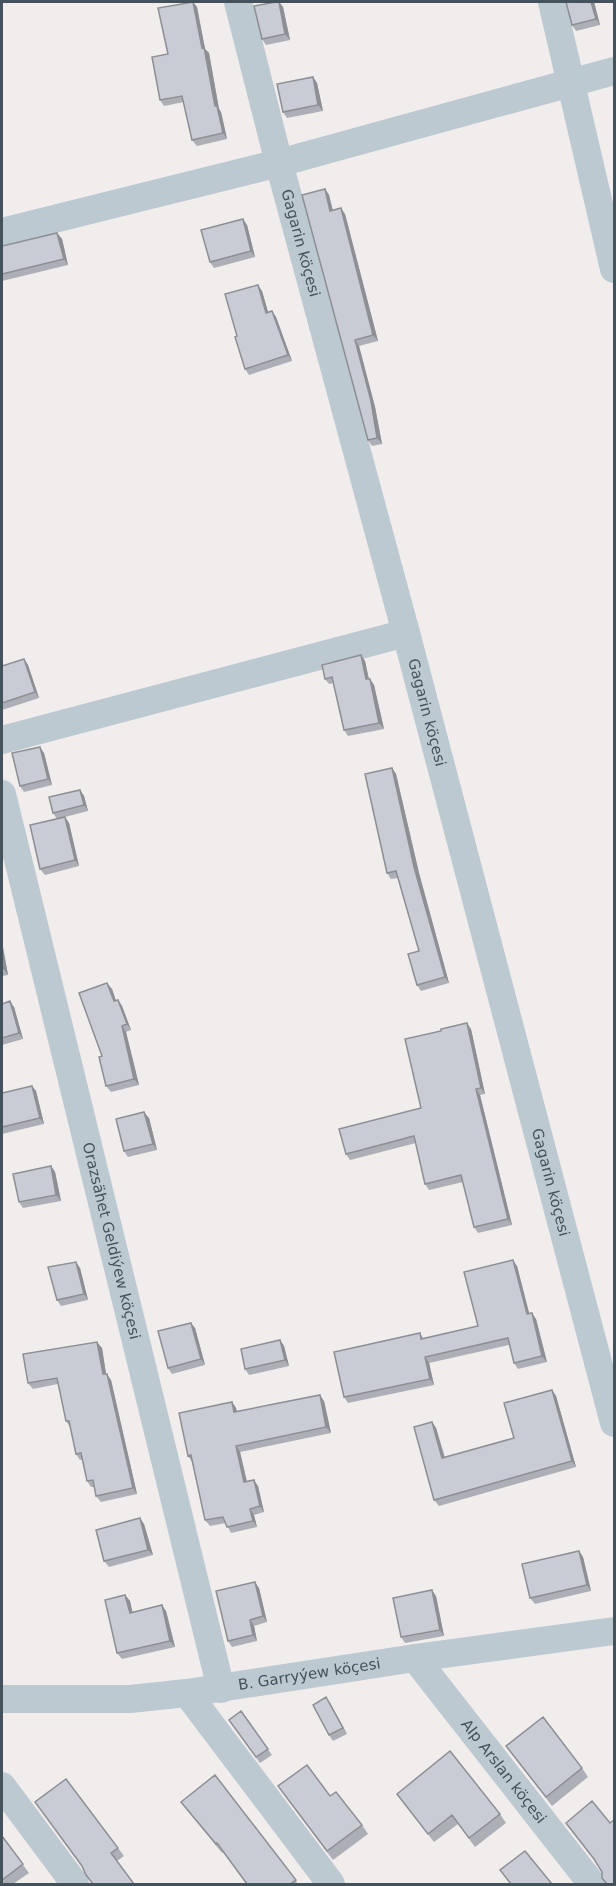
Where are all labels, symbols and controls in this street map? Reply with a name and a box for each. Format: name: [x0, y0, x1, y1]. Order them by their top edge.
street label: Gagarin köçesi: [277, 187, 324, 299]
street label: Gagarin köçesi: [404, 656, 450, 768]
street label: Gagarin köçesi: [528, 1126, 573, 1238]
street label: Orazsähet Geldiýew köçesi: [79, 1140, 144, 1341]
street label: B. Garryýew köçesi: [237, 1654, 382, 1694]
street label: Alp Arslan köçesi: [457, 1716, 550, 1827]

